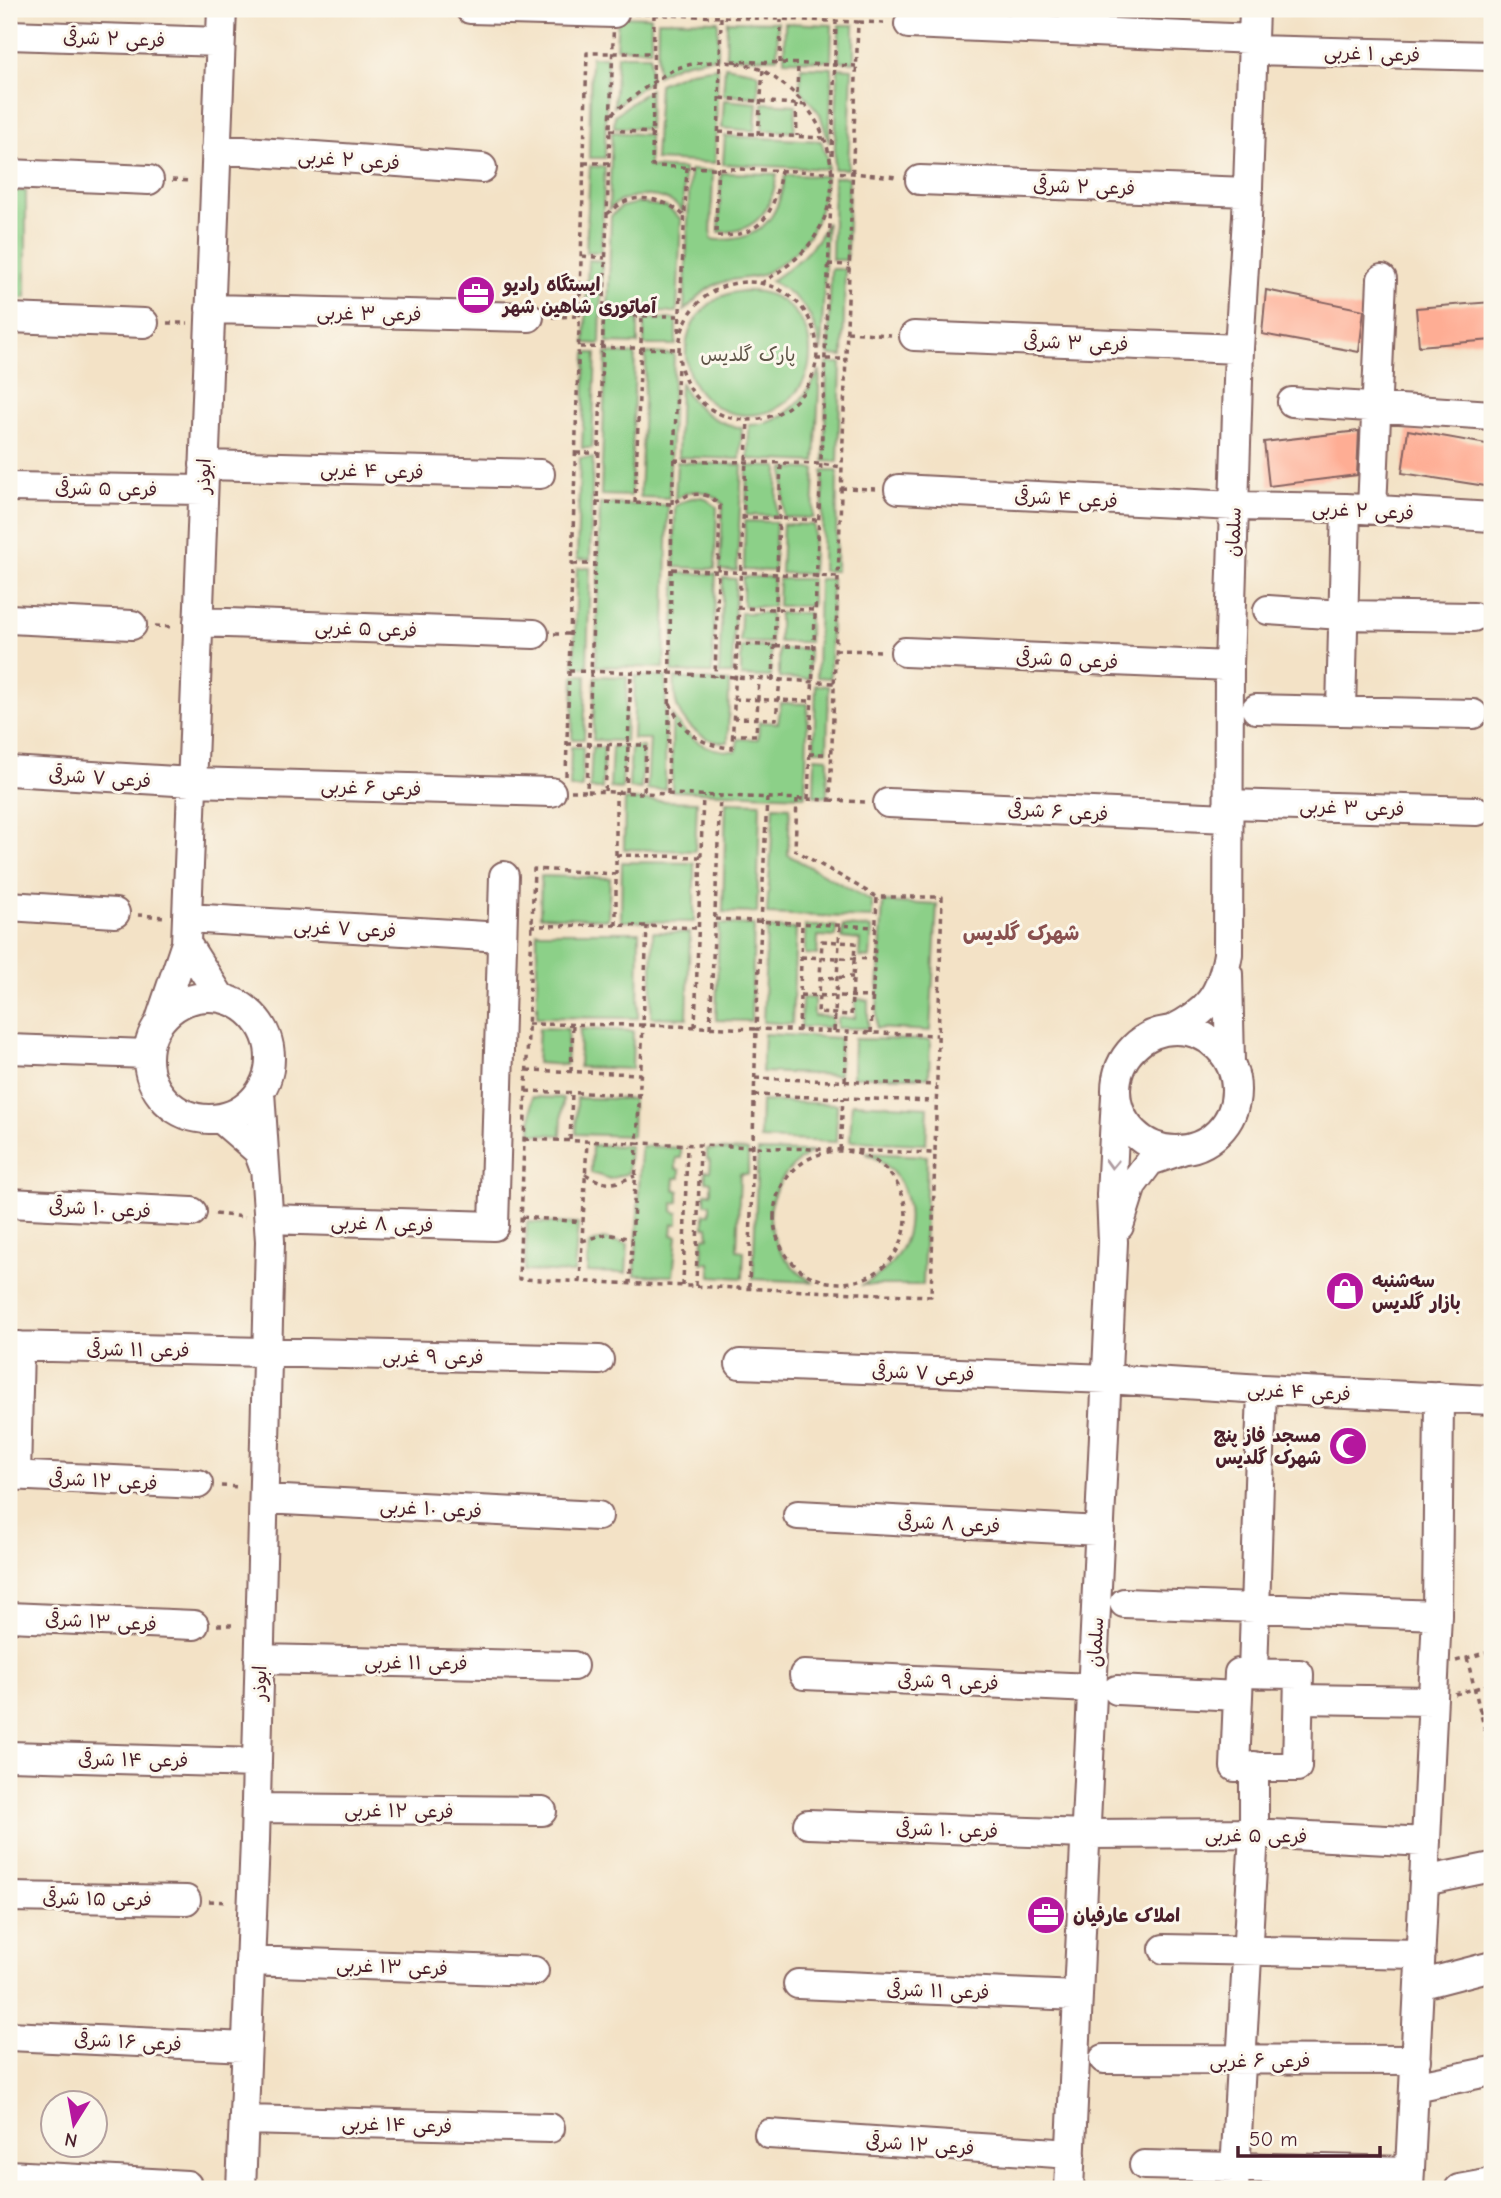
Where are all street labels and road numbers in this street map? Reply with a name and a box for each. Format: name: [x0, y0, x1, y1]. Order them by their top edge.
street label: فرعی ۲ شرقی: [63, 24, 165, 53]
street label: فرعی ۱ غربی: [1323, 41, 1420, 68]
street label: فرعی ۲ غربی: [297, 145, 401, 176]
street label: فرعی ۲ شرقی: [1033, 172, 1135, 201]
street label: فرعی ۳ غربی: [316, 302, 422, 327]
street label: فرعی ۳ شرقی: [1023, 328, 1129, 357]
street label: ابوذر: [192, 458, 216, 496]
street label: فرعی ۴ غربی: [320, 458, 424, 485]
street label: فرعی ۵ شرقی: [55, 475, 157, 502]
street label: فرعی ۴ شرقی: [1014, 483, 1118, 514]
street label: فرعی ۲ غربی: [1311, 497, 1415, 526]
street label: سلمان: [1222, 507, 1246, 557]
street label: فرعی ۵ غربی: [314, 616, 418, 643]
street label: فرعی ۵ شرقی: [1015, 644, 1119, 675]
street label: فرعی ۷ شرقی: [48, 761, 152, 794]
street label: فرعی ۶ غربی: [320, 775, 422, 802]
street label: فرعی ۳ غربی: [1299, 795, 1405, 822]
street label: فرعی ۶ شرقی: [1007, 796, 1109, 827]
street label: فرعی ۷ غربی: [293, 915, 397, 944]
street label: فرعی ۱۰ شرقی: [48, 1193, 152, 1224]
street label: فرعی ۸ غربی: [330, 1211, 434, 1238]
street label: فرعی ۱۱ شرقی: [86, 1336, 190, 1363]
street label: فرعی ۹ غربی: [382, 1345, 484, 1370]
street label: فرعی ۷ شرقی: [871, 1358, 975, 1387]
street label: فرعی ۴ غربی: [1247, 1378, 1351, 1407]
street label: فرعی ۱۲ شرقی: [48, 1465, 158, 1496]
street label: فرعی ۱۰ غربی: [379, 1495, 483, 1524]
street label: فرعی ۸ شرقی: [897, 1508, 1001, 1539]
street label: فرعی ۱۳ شرقی: [45, 1606, 157, 1637]
street label: سلمان: [1084, 1616, 1108, 1668]
street label: فرعی ۱۱ غربی: [364, 1651, 468, 1676]
street label: ابوذر: [249, 1665, 271, 1703]
street label: فرعی ۹ شرقی: [897, 1667, 999, 1696]
street label: فرعی ۱۴ شرقی: [78, 1746, 188, 1773]
street label: فرعی ۱۲ غربی: [344, 1799, 454, 1824]
street label: فرعی ۱۰ شرقی: [895, 1815, 999, 1844]
street label: فرعی ۵ غربی: [1205, 1824, 1307, 1849]
street label: فرعی ۱۵ شرقی: [42, 1885, 152, 1912]
street label: فرعی ۱۳ غربی: [336, 1954, 448, 1981]
street label: فرعی ۱۱ شرقی: [886, 1976, 990, 2005]
street label: فرعی ۱۶ شرقی: [74, 2026, 182, 2057]
street label: فرعی ۶ غربی: [1210, 2050, 1310, 2073]
street label: فرعی ۱۴ غربی: [341, 2112, 453, 2139]
street label: فرعی ۱۲ شرقی: [865, 2128, 975, 2161]

